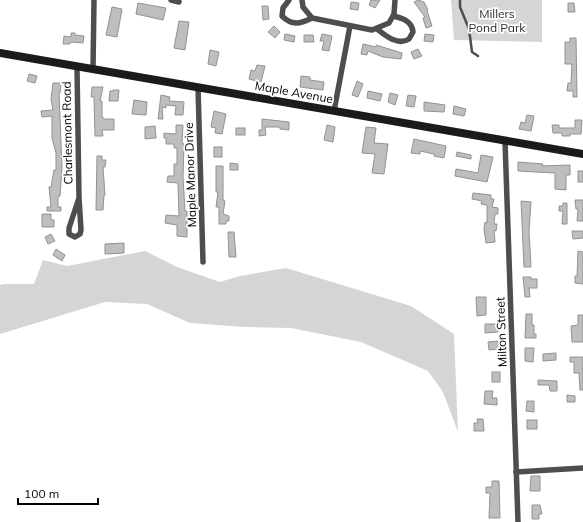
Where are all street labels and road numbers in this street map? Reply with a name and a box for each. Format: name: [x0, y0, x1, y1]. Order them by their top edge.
street label: Maple Avenue: [254, 78, 334, 106]
street label: Charlesmont Road: [59, 81, 75, 185]
street label: Maple Manor Drive: [181, 122, 199, 228]
street label: Milton Street: [492, 297, 510, 367]

